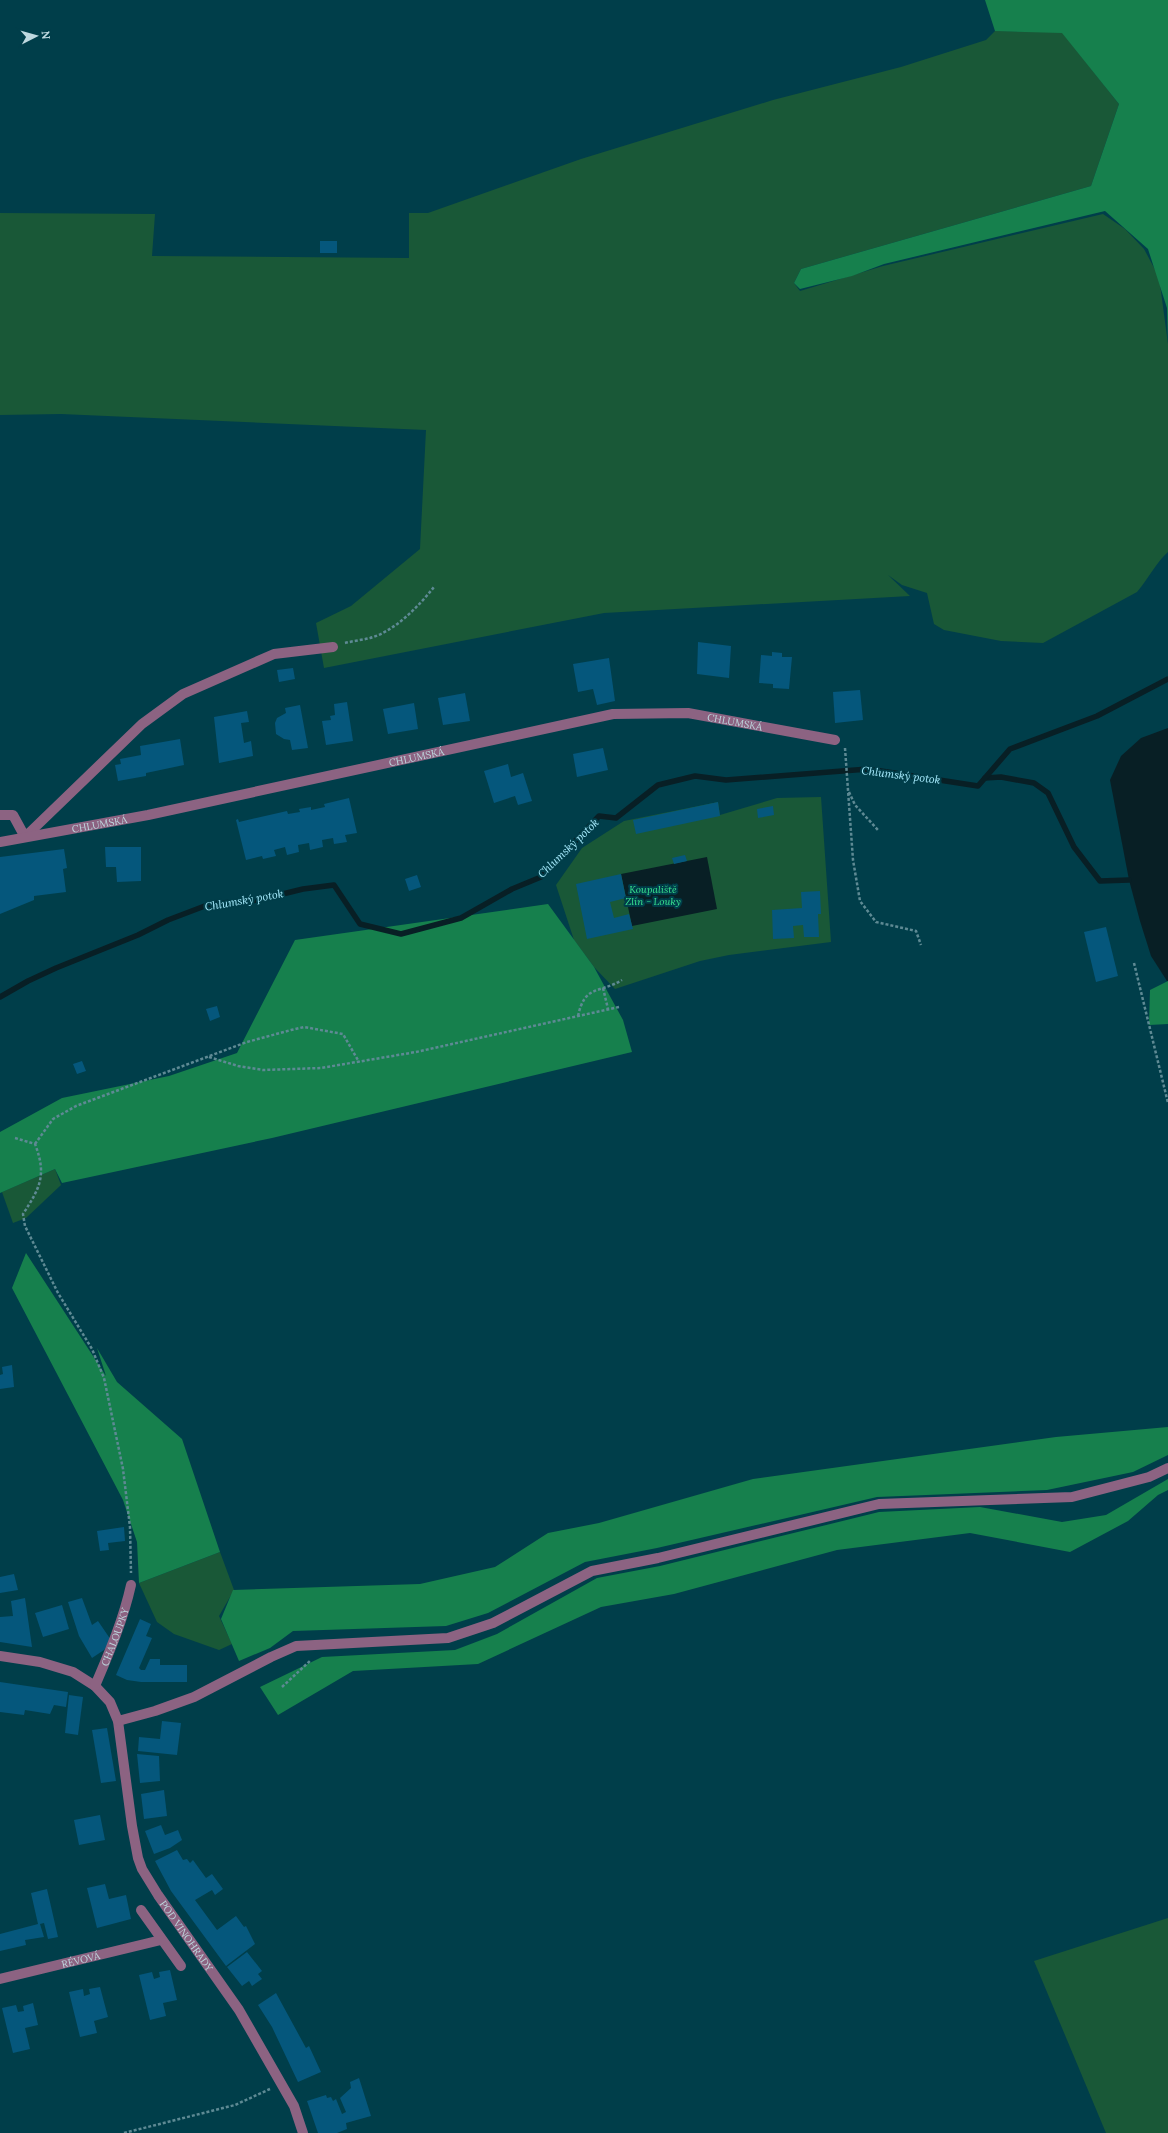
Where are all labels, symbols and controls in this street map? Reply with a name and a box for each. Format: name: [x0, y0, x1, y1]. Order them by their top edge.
north arrow: [16, 16, 56, 56]
text: N: [39, 30, 53, 40]
street label: CHLUMSKÁ: [706, 710, 764, 733]
street label: CHLUMSKÁ: [388, 744, 446, 769]
water label: Chlumský potok: [861, 763, 942, 787]
street label: CHLUMSKÁ: [71, 812, 129, 835]
water label: Chlumský potok: [535, 815, 602, 881]
park label: Koupaliště Zlín - Louky: [625, 883, 681, 908]
water label: Chlumský potok: [204, 886, 285, 914]
street label: CHALOUPKY: [98, 1605, 131, 1668]
street label: POD VINOHRADY: [157, 1898, 216, 1974]
street label: RÉVOVÁ: [60, 1948, 102, 1970]

